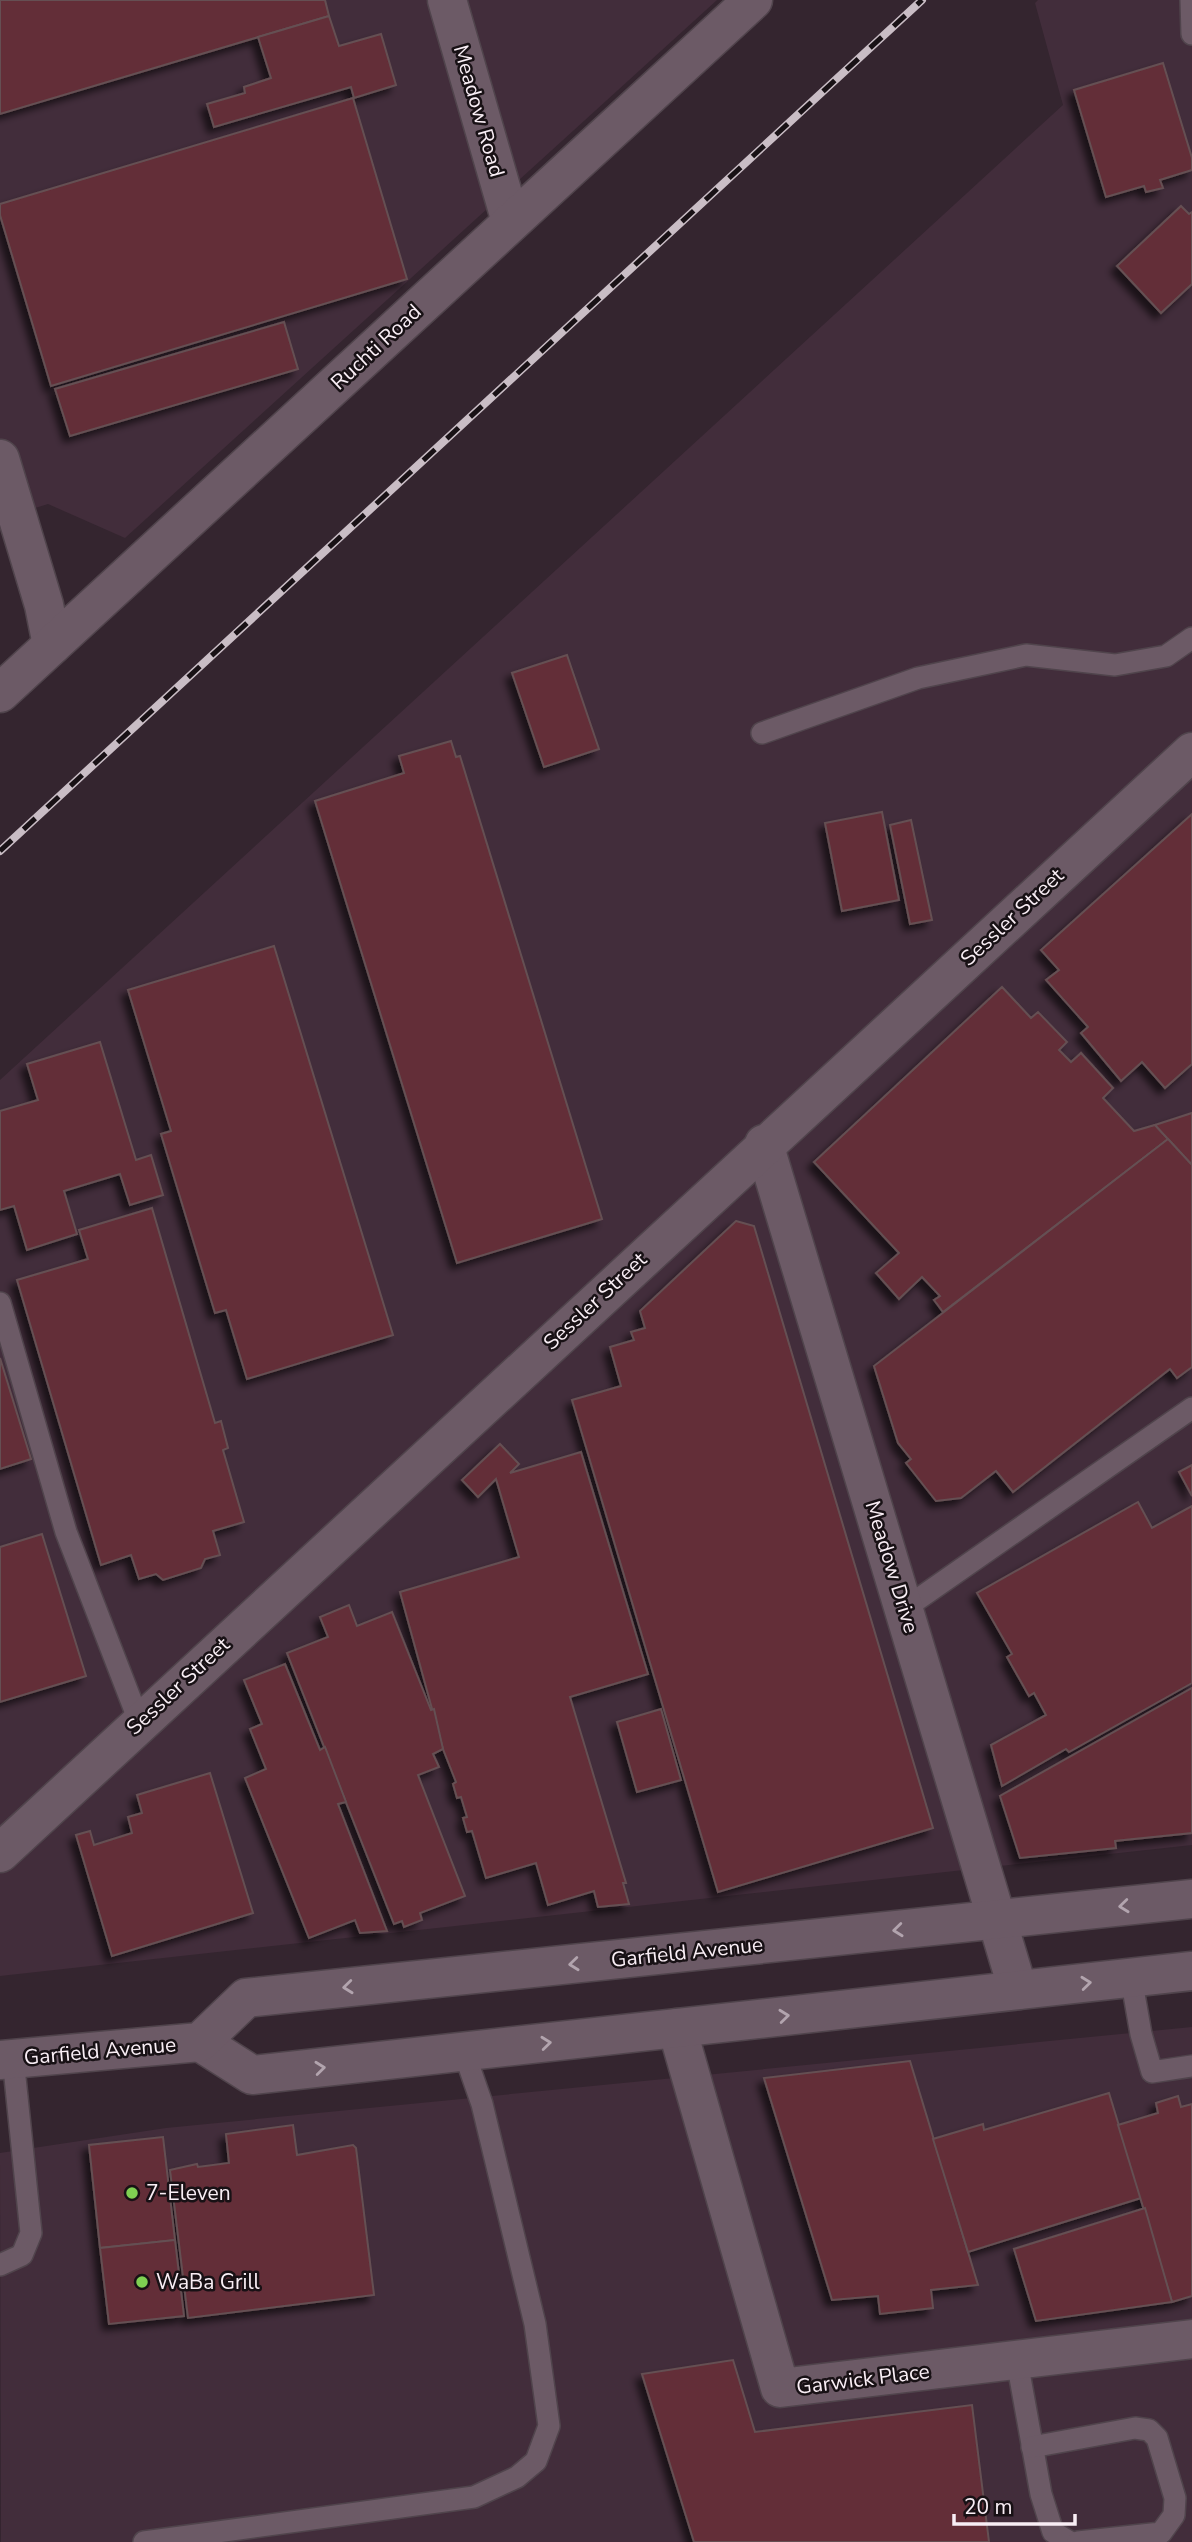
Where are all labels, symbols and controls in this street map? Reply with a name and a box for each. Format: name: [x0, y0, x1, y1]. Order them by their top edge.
street label: Meadow Road: [447, 42, 511, 180]
street label: Ruchti Road: [325, 298, 427, 396]
street label: Sessler Street: [954, 861, 1070, 972]
street label: Sessler Street: [537, 1245, 653, 1356]
street label: Meadow Drive: [859, 1497, 925, 1637]
street label: Sessler Street: [120, 1630, 236, 1741]
one-way arrow: [1118, 1899, 1130, 1914]
one-way arrow: [892, 1922, 904, 1937]
street label: Garfield Avenue: [610, 1930, 764, 1974]
one-way arrow: [568, 1956, 580, 1971]
one-way arrow: [1080, 1975, 1092, 1990]
one-way arrow: [342, 1980, 354, 1995]
one-way arrow: [778, 2009, 790, 2024]
street label: Garfield Avenue: [23, 2030, 177, 2072]
one-way arrow: [541, 2036, 552, 2051]
one-way arrow: [314, 2061, 325, 2076]
place label: 7-Eleven: [146, 2179, 231, 2207]
marker: 7-Eleven: [124, 2185, 140, 2201]
place label: WaBa Grill: [156, 2268, 261, 2296]
marker: WaBa Grill: [134, 2274, 150, 2290]
street label: Garwick Place: [795, 2357, 931, 2401]
scale bar: [954, 2482, 1075, 2526]
text: 20 m: [964, 2493, 1013, 2521]

